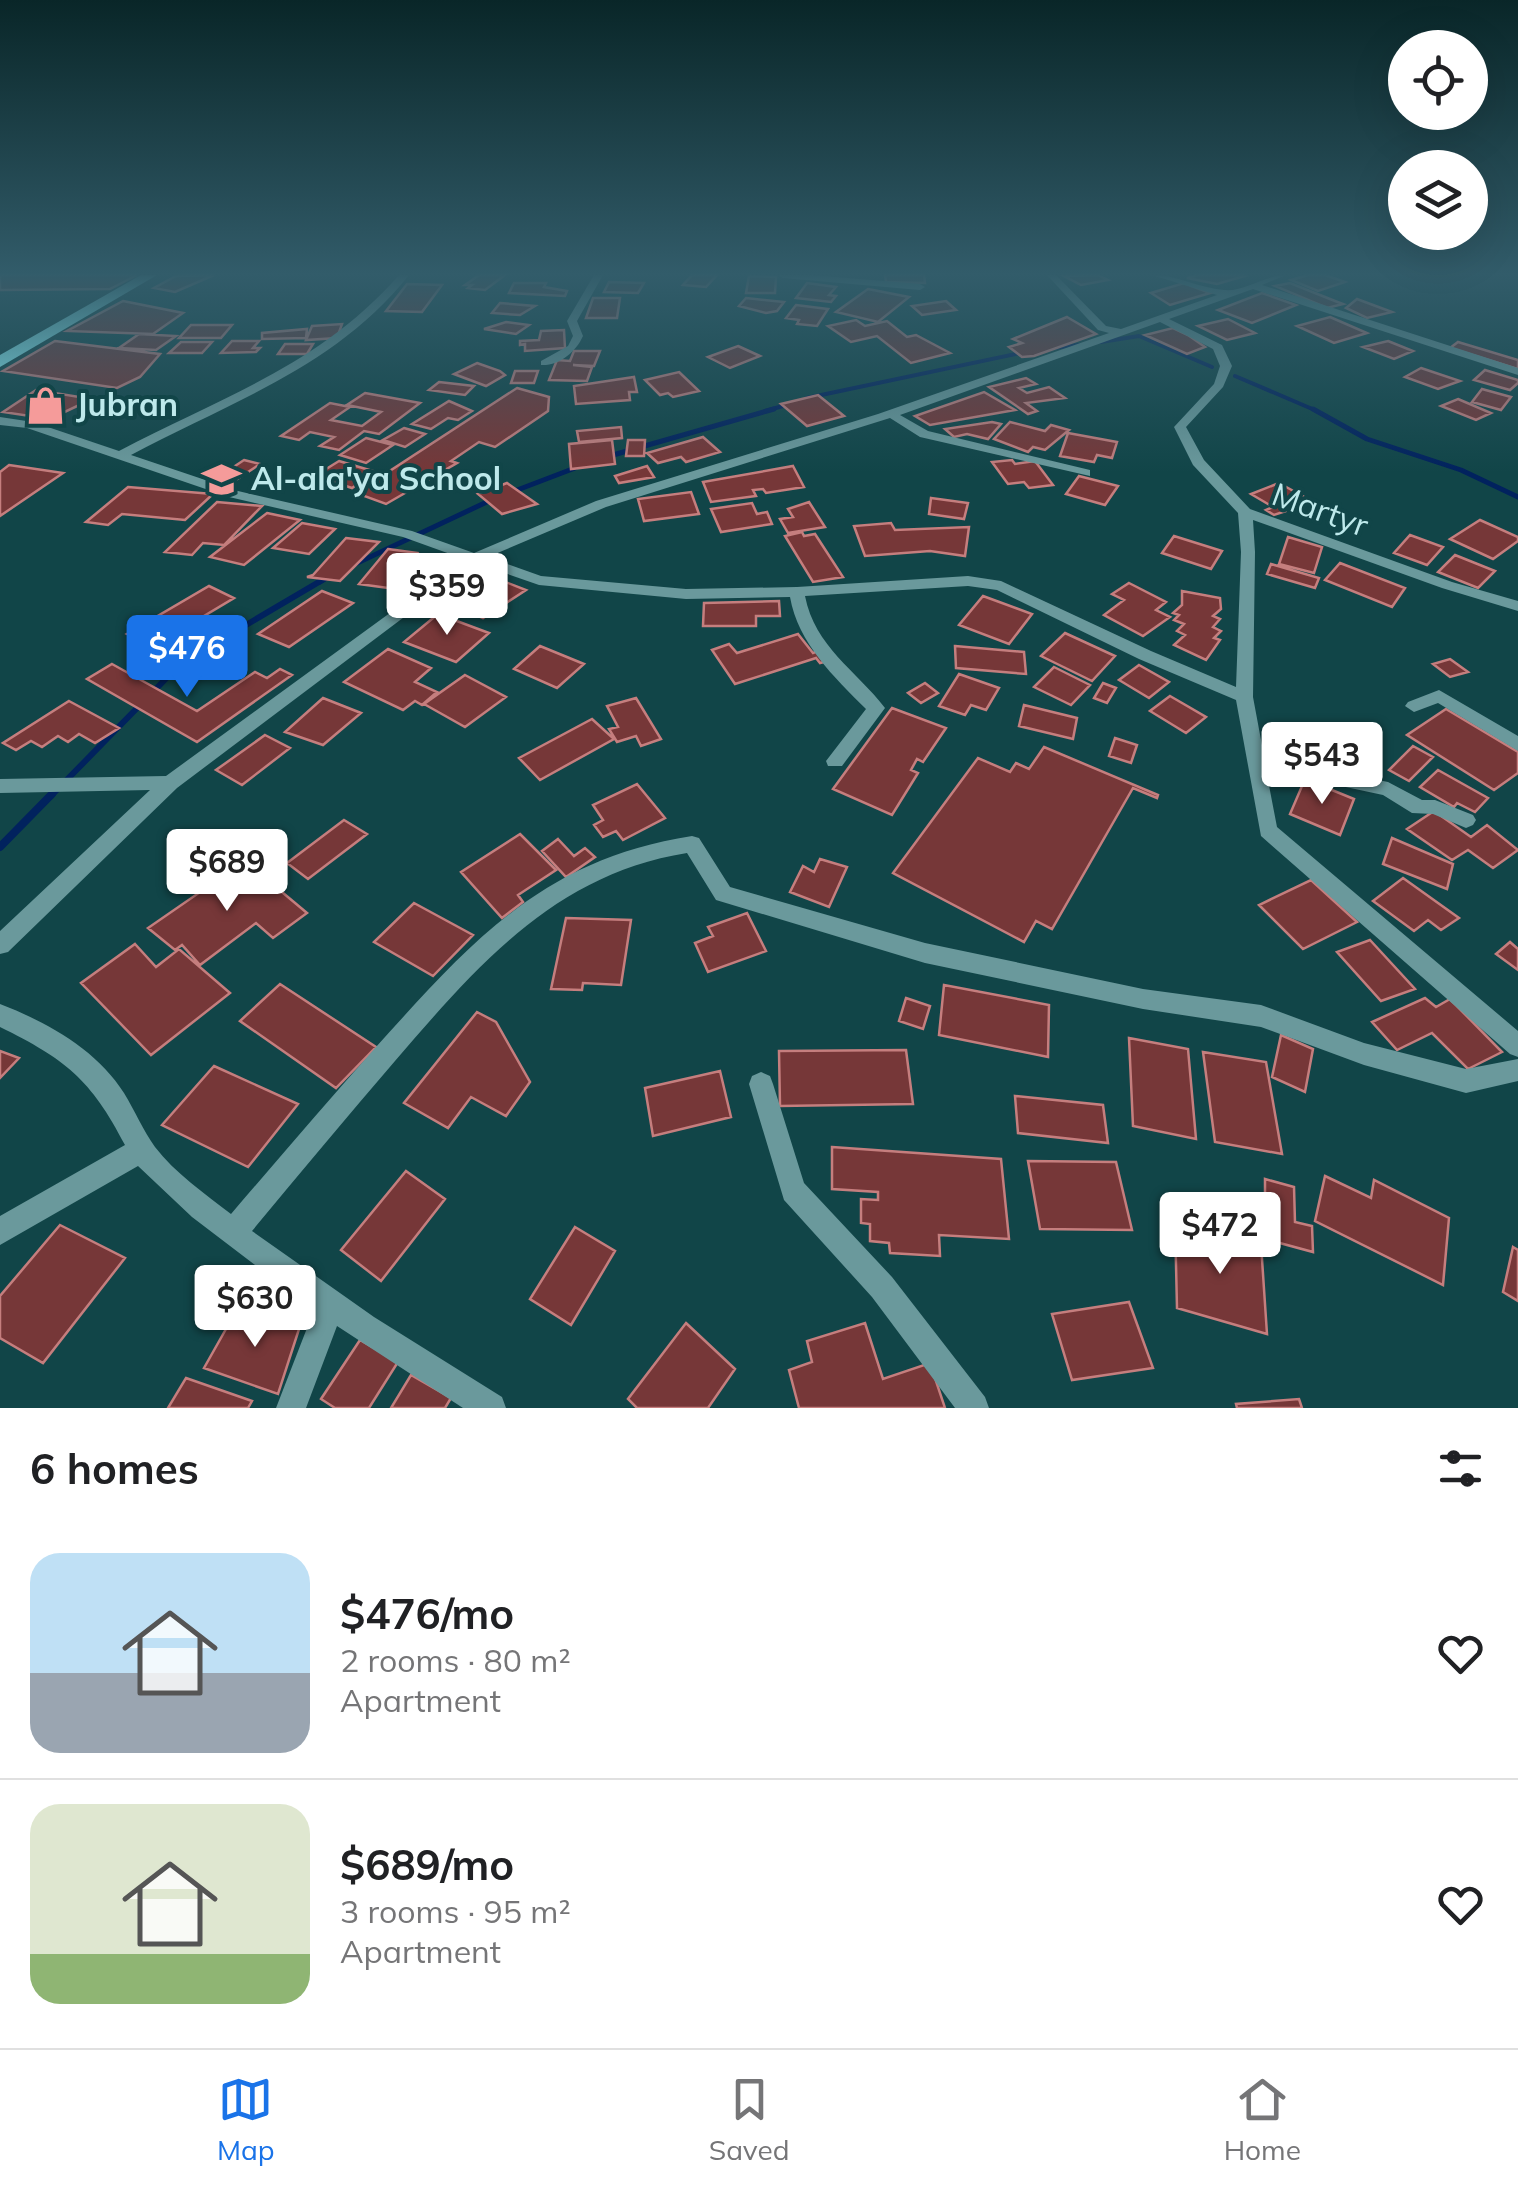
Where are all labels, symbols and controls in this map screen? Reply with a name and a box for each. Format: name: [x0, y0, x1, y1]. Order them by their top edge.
map controls: [1388, 30, 1488, 250]
button: locate: [1388, 30, 1488, 130]
button: layers: [1388, 150, 1488, 250]
shop icon: Jubran: [25, 384, 67, 426]
place label: Jubran: [76, 384, 178, 424]
school or university icon: Al-ala'ya School: [200, 458, 242, 500]
place label: Al-ala'ya School: [251, 458, 501, 498]
street label: Martyr: [1267, 473, 1374, 545]
pin: $359: [388, 553, 506, 638]
text: $359: [409, 565, 485, 605]
pin: $476: [128, 615, 246, 700]
text: $476: [149, 627, 225, 667]
pin: $543: [1263, 722, 1381, 807]
text: $543: [1284, 734, 1360, 774]
pin: $689: [168, 829, 286, 914]
text: $689: [189, 841, 265, 881]
pin: $472: [1161, 1192, 1279, 1277]
text: $472: [1182, 1204, 1258, 1244]
pin: $630: [196, 1265, 314, 1350]
text: $630: [217, 1277, 293, 1317]
icon: filters: [1433, 1441, 1488, 1496]
text: 6 homes: [30, 1442, 199, 1495]
text: $476/mo: [340, 1587, 514, 1640]
icon: home: [110, 1593, 230, 1713]
icon: heart: [1433, 1626, 1488, 1681]
text: 2 rooms · 80 m²: [340, 1640, 571, 1680]
text: Apartment: [340, 1680, 501, 1720]
text: $689/mo: [340, 1838, 514, 1891]
icon: home: [110, 1844, 230, 1964]
icon: heart: [1433, 1877, 1488, 1932]
text: 3 rooms · 95 m²: [340, 1891, 571, 1931]
text: Apartment: [340, 1931, 501, 1971]
tab: Map: [217, 2072, 275, 2167]
tab: Saved: [709, 2072, 790, 2167]
tab: Home: [1224, 2072, 1301, 2167]

